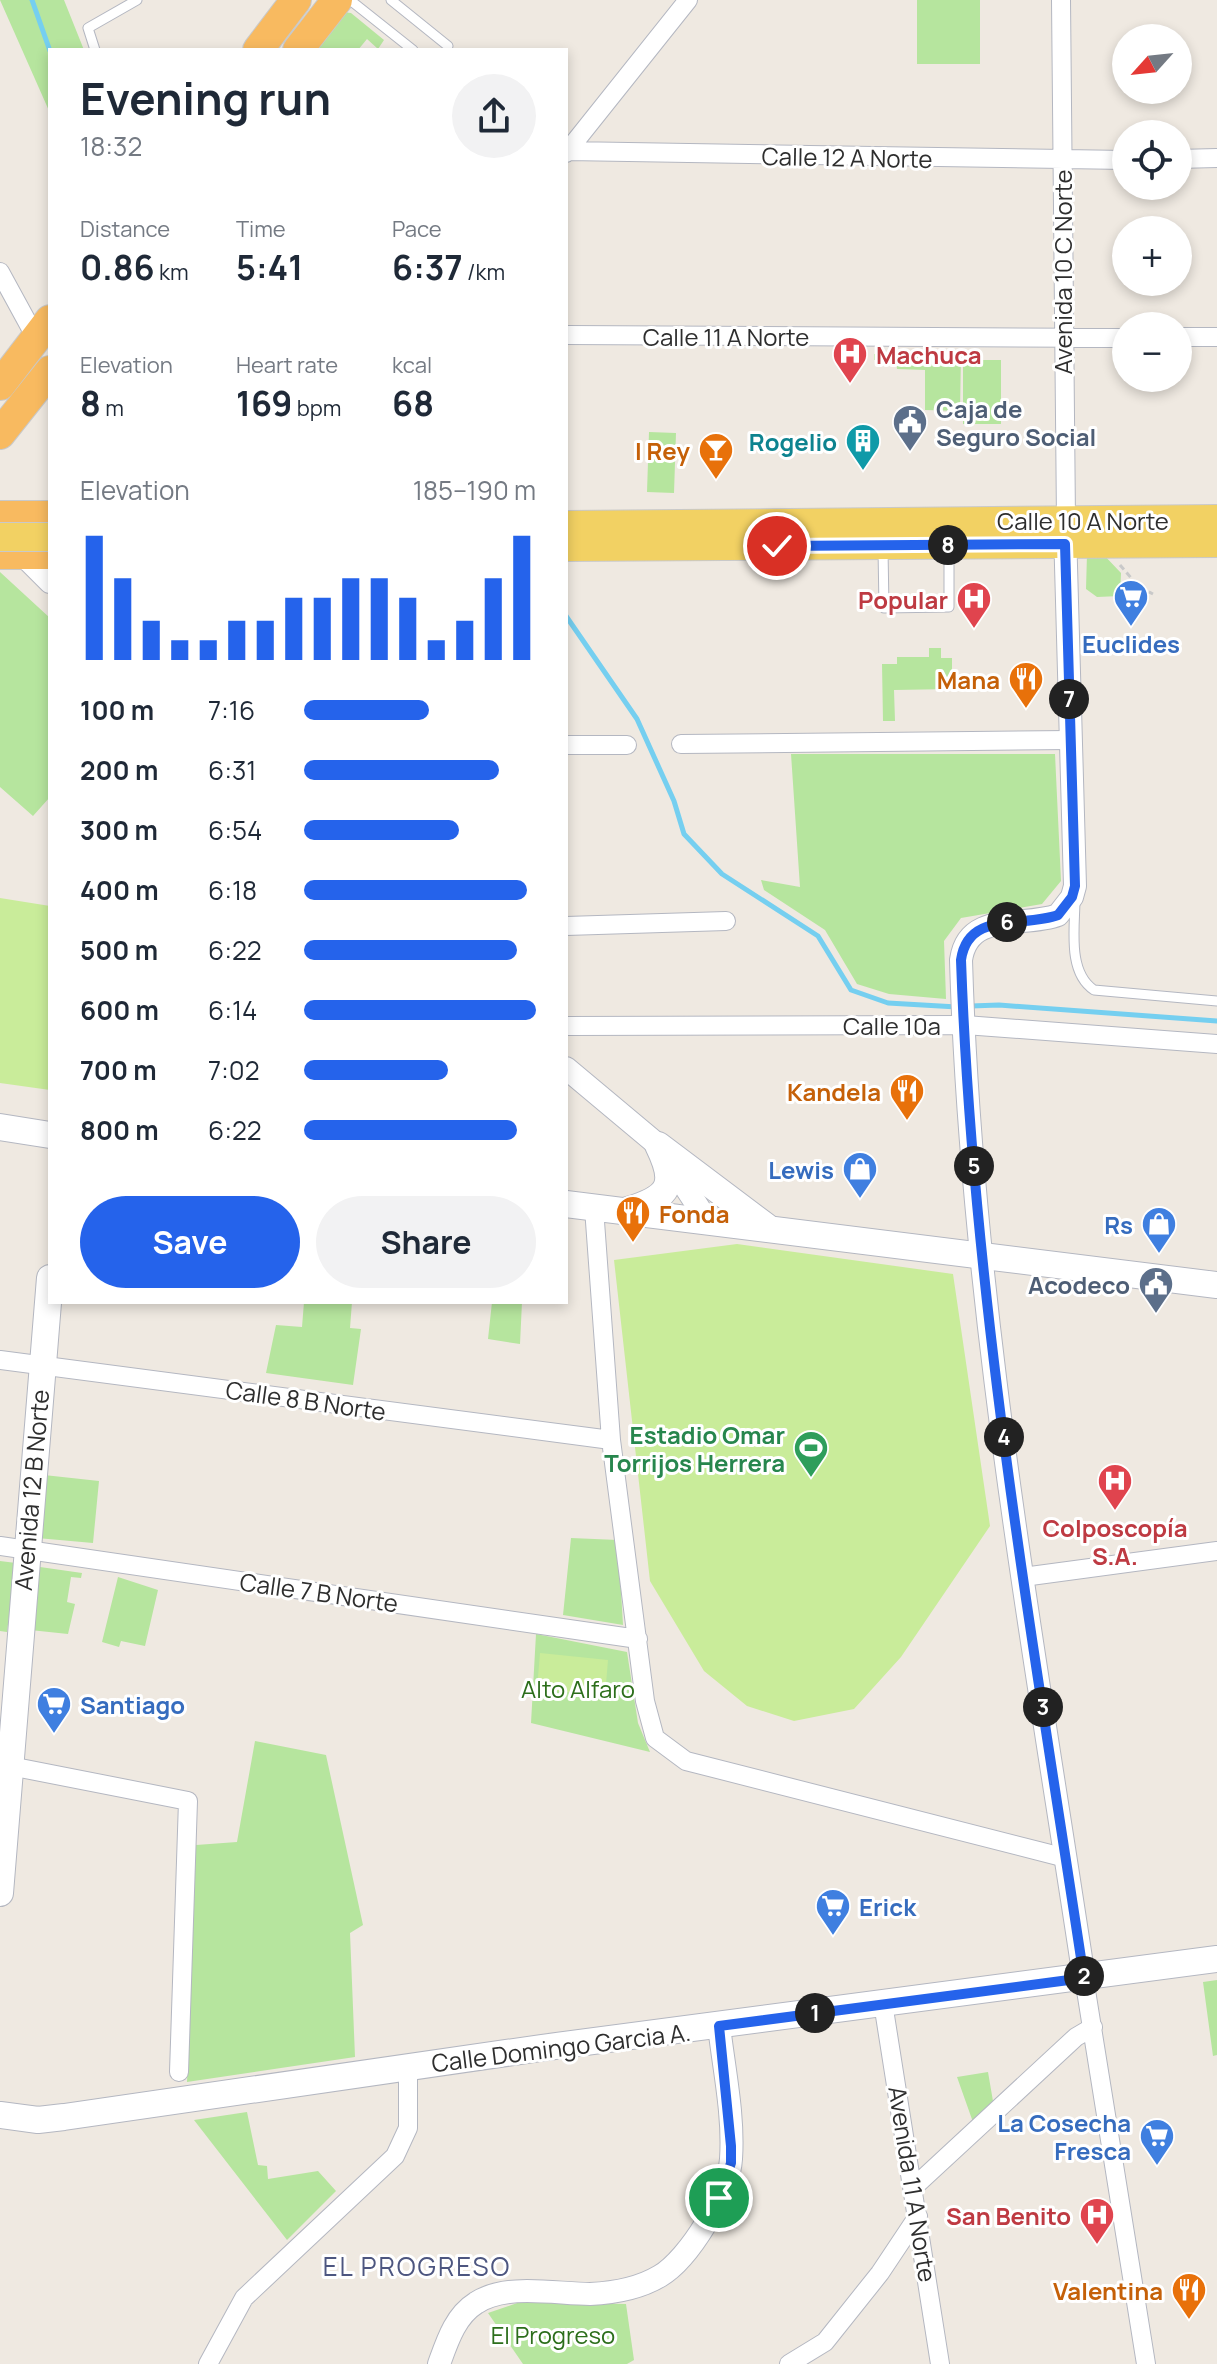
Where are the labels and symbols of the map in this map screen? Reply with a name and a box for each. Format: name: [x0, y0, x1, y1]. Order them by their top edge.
north arrow: [1112, 24, 1192, 104]
street label: Calle 12 A Norte: [761, 139, 933, 175]
street label: Avenida 10 C Norte: [1046, 169, 1079, 375]
street label: Calle 11 A Norte: [643, 320, 809, 353]
hospital icon: Machuca: [831, 335, 869, 385]
place label: Machuca: [876, 338, 982, 371]
place label: Caja de Seguro Social: [936, 392, 1096, 453]
public building icon: Caja de Seguro Social: [891, 403, 929, 453]
building icon: Rogelio: [844, 422, 882, 472]
place label: Rogelio: [749, 425, 837, 458]
bar icon: l Rey: [697, 431, 735, 481]
place label: l Rey: [635, 434, 691, 467]
street label: Calle 10 A Norte: [997, 504, 1169, 537]
pin: [743, 512, 811, 580]
pin: 8: [928, 525, 968, 565]
supermarket icon: Euclides: [1112, 578, 1150, 628]
hospital icon: Popular: [955, 580, 993, 630]
place label: Popular: [858, 583, 948, 616]
place label: Euclides: [1082, 627, 1180, 660]
restaurant icon: Mana: [1007, 660, 1045, 710]
place label: Mana: [937, 663, 1000, 696]
pin: 7: [1049, 679, 1089, 719]
pin: 6: [987, 902, 1027, 942]
street label: Calle 10a: [843, 1009, 941, 1042]
restaurant icon: Kandela: [888, 1072, 926, 1122]
place label: Kandela: [787, 1075, 881, 1108]
pin: 5: [954, 1146, 994, 1186]
shop icon: Lewis: [841, 1150, 879, 1200]
place label: Lewis: [768, 1153, 834, 1186]
restaurant icon: Fonda: [614, 1194, 652, 1244]
place label: Fonda: [659, 1197, 729, 1230]
shop icon: Rs: [1140, 1205, 1178, 1255]
place label: Rs: [1104, 1208, 1133, 1241]
public building icon: Acodeco: [1137, 1265, 1175, 1315]
place label: Acodeco: [1028, 1268, 1130, 1301]
street label: Calle 8 B Norte: [224, 1372, 388, 1428]
street label: Avenida 12 B Norte: [6, 1388, 56, 1592]
pin: 4: [984, 1417, 1024, 1457]
place label: Estadio Omar Torrijos Herrera: [604, 1418, 785, 1479]
sports icon: Estadio Omar Torrijos Herrera: [792, 1429, 830, 1479]
hospital icon: Colposcopía S.A.: [1096, 1462, 1134, 1512]
place label: Colposcopía S.A.: [1042, 1511, 1188, 1572]
street label: Calle 7 B Norte: [238, 1565, 400, 1619]
park label: Alto Alfaro: [521, 1672, 635, 1705]
supermarket icon: Santiago: [35, 1685, 73, 1735]
pin: 3: [1023, 1687, 1063, 1727]
place label: Santiago: [80, 1688, 185, 1721]
supermarket icon: Erick: [814, 1887, 852, 1937]
place label: Erick: [859, 1890, 917, 1923]
pin: 2: [1064, 1956, 1104, 1996]
pin: 1: [795, 1993, 835, 2033]
street label: Calle Domingo Garcia A.: [430, 2015, 692, 2079]
street label: Avenida 11 A Norte: [881, 2084, 945, 2284]
place label: La Cosecha Fresca: [997, 2106, 1131, 2167]
supermarket icon: La Cosecha Fresca: [1138, 2117, 1176, 2167]
pin: [685, 2164, 753, 2232]
hospital icon: San Benito: [1078, 2196, 1116, 2246]
place label: San Benito: [946, 2199, 1071, 2232]
district label: EL PROGRESO: [323, 2248, 511, 2284]
restaurant icon: Valentina: [1170, 2271, 1208, 2321]
place label: Valentina: [1053, 2274, 1163, 2307]
park label: El Progreso: [491, 2318, 615, 2351]

